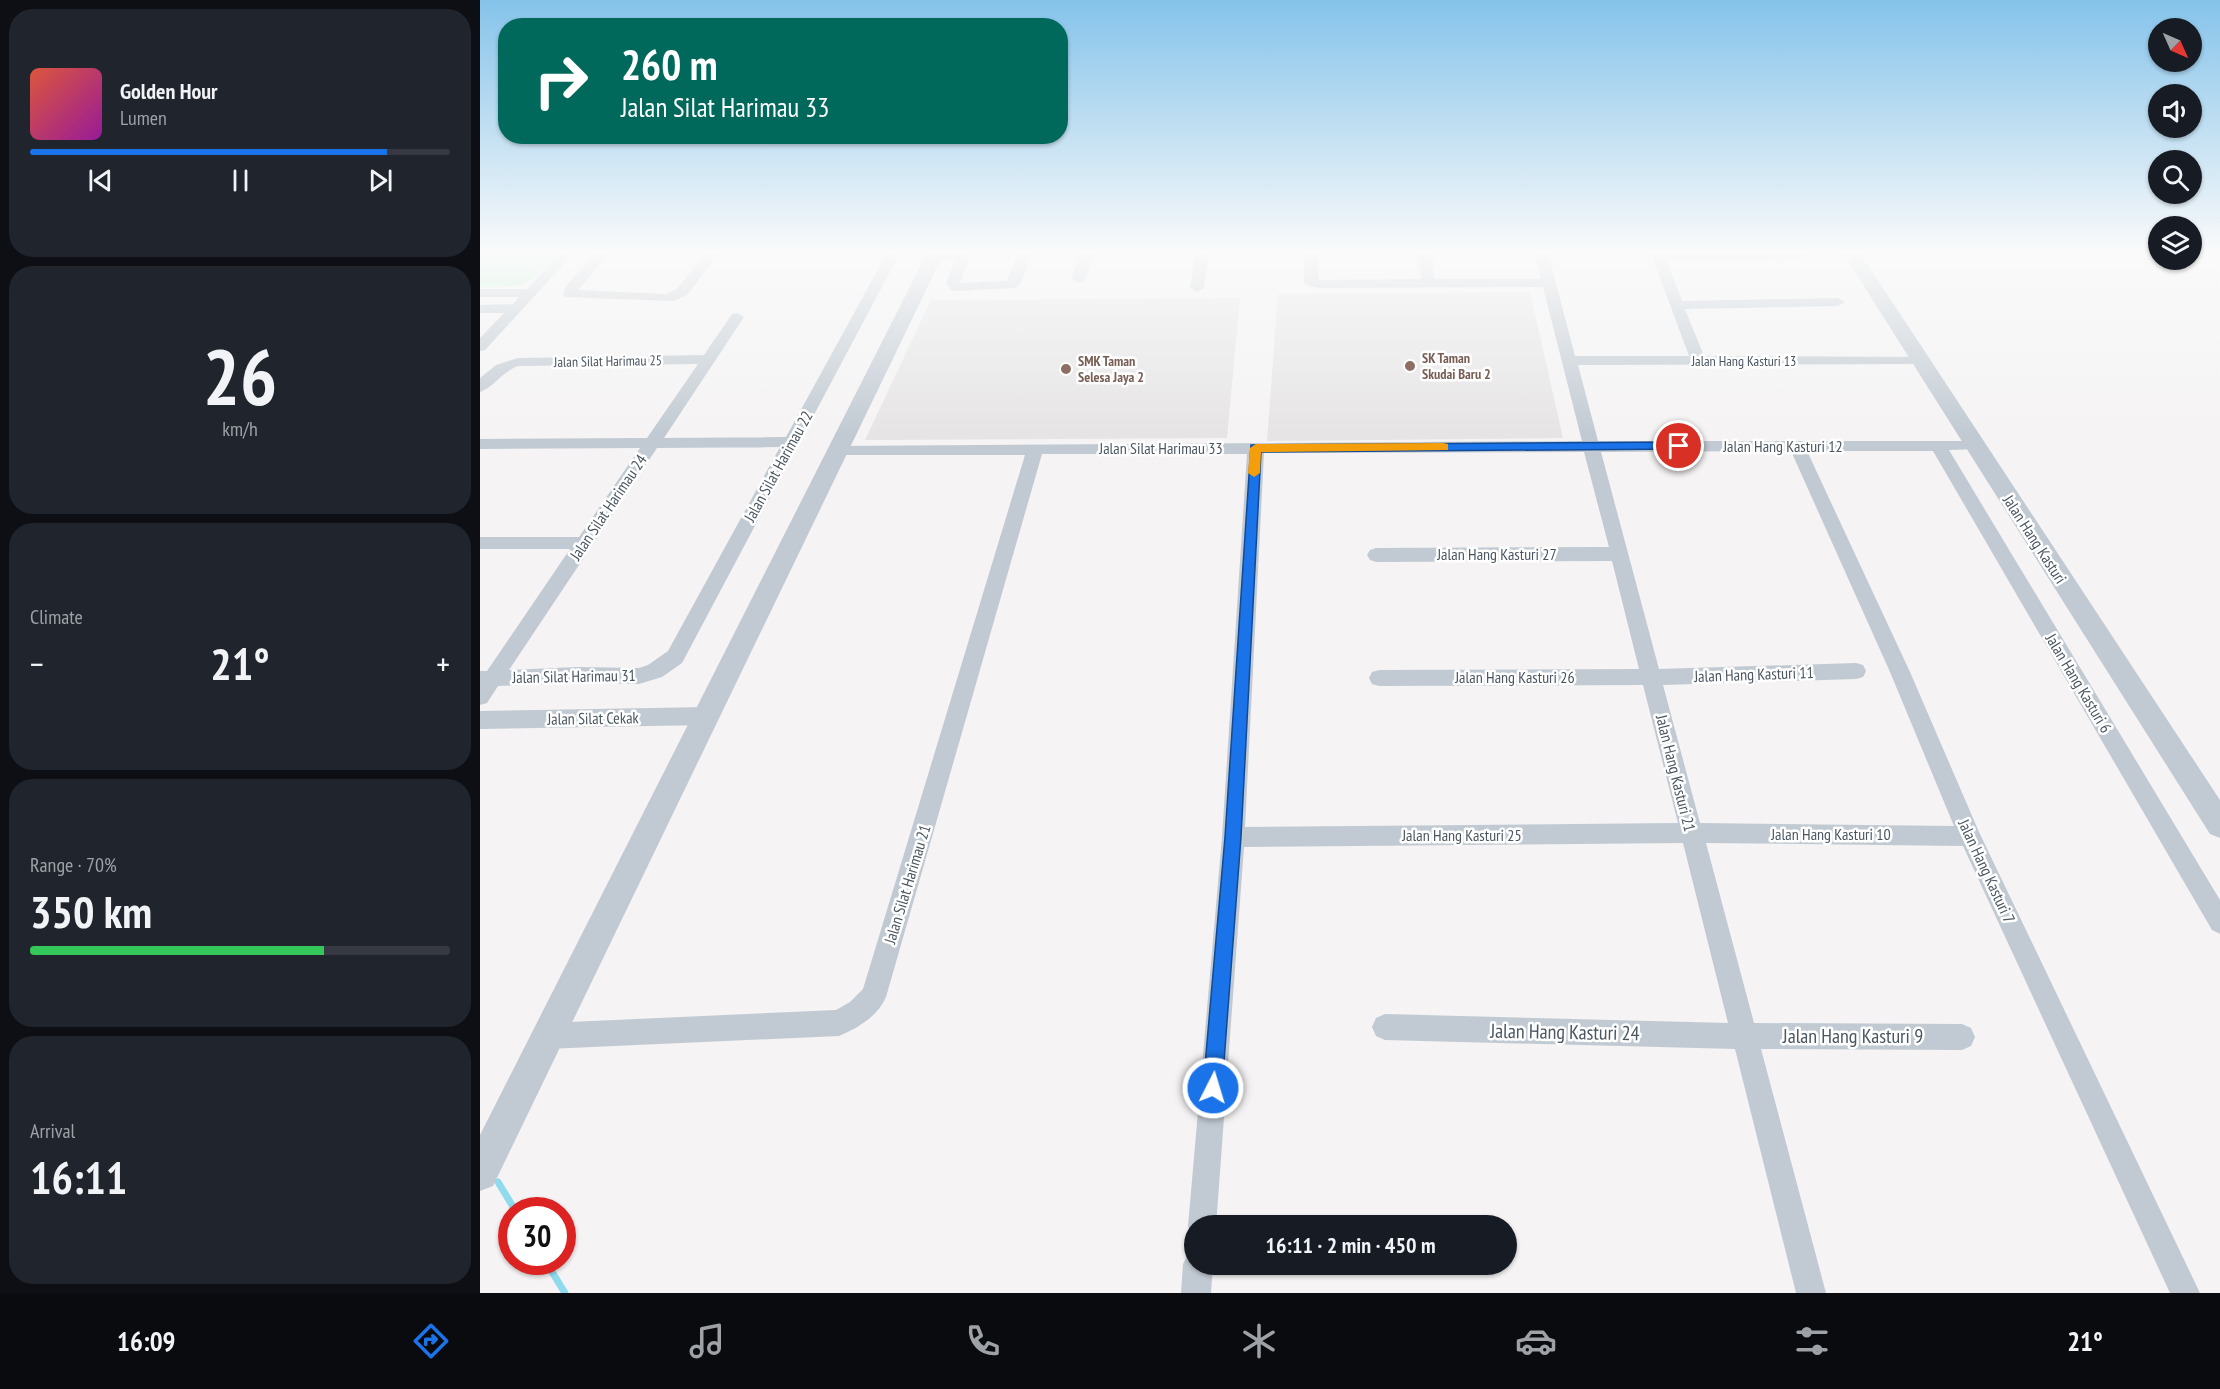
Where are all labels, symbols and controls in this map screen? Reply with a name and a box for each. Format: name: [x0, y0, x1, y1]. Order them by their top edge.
north arrow: [2148, 18, 2202, 72]
map controls: [2148, 18, 2202, 270]
text: 260 m: [621, 37, 718, 92]
icon: right: [522, 42, 600, 120]
text: Golden Hour: [120, 77, 218, 105]
button: sound: [2148, 84, 2202, 138]
text: Jalan Silat Harimau 33: [621, 90, 829, 124]
text: Lumen: [120, 105, 167, 131]
button: search: [2148, 150, 2202, 204]
icon: previous: [84, 164, 117, 197]
icon: pause: [224, 164, 257, 197]
icon: next: [364, 164, 397, 197]
button: layers: [2148, 216, 2202, 270]
text: 26: [203, 326, 277, 427]
place label: SK Taman Skudai Baru 2: [1422, 349, 1491, 383]
street label: Jalan Silat Harimau 25: [553, 351, 662, 371]
place label: SMK Taman Selesa Jaya 2: [1078, 352, 1144, 386]
street label: Jalan Hang Kasturi 13: [1691, 352, 1796, 370]
marker: SK Taman Skudai Baru 2: [1403, 359, 1417, 373]
marker: SMK Taman Selesa Jaya 2: [1059, 362, 1073, 376]
street label: Jalan Silat Harimau 22: [739, 407, 817, 526]
text: km/h: [222, 416, 258, 442]
pin: [1653, 420, 1704, 471]
icon: arrive: [1662, 429, 1695, 462]
street label: Jalan Hang Kasturi 12: [1722, 436, 1843, 456]
street label: Jalan Silat Harimau 33: [1098, 438, 1223, 458]
street label: Jalan Silat Harimau 24: [565, 450, 651, 565]
street label: Jalan Hang Kasturi: [1998, 490, 2071, 587]
street label: Jalan Hang Kasturi 27: [1436, 544, 1557, 564]
text: Climate: [30, 604, 83, 630]
street label: Jalan Hang Kasturi 6: [2041, 629, 2116, 736]
text: 21°: [210, 634, 270, 692]
text: −: [30, 642, 44, 685]
text: +: [436, 642, 450, 685]
street label: Jalan Hang Kasturi 11: [1693, 662, 1814, 686]
street label: Jalan Silat Harimau 31: [511, 665, 636, 687]
street label: Jalan Hang Kasturi 26: [1454, 667, 1575, 687]
street label: Jalan Silat Cekak: [546, 707, 640, 729]
street label: Jalan Hang Kasturi 21: [1652, 712, 1700, 833]
street label: Jalan Hang Kasturi 7: [1954, 815, 2020, 926]
street label: Jalan Silat Harimau 21: [879, 822, 935, 947]
street label: Jalan Hang Kasturi 10: [1770, 824, 1891, 844]
street label: Jalan Hang Kasturi 25: [1401, 825, 1522, 845]
text: Range · 70%: [30, 852, 117, 878]
text: 350 km: [30, 882, 152, 940]
street label: Jalan Hang Kasturi 24: [1489, 1018, 1640, 1046]
street label: Jalan Hang Kasturi 9: [1782, 1023, 1923, 1049]
position arrow: [1181, 1056, 1245, 1120]
text: Arrival: [30, 1118, 75, 1144]
text: 16:11: [30, 1148, 127, 1206]
speed limit sign: 30: [498, 1197, 576, 1275]
text: 16:11 · 2 min · 450 m: [1265, 1231, 1436, 1259]
icon: directions: [410, 1320, 452, 1362]
icon: music: [686, 1320, 728, 1362]
icon: phone: [962, 1320, 1004, 1362]
icon: climate: [1238, 1320, 1280, 1362]
icon: car: [1515, 1320, 1557, 1362]
icon: filters: [1791, 1320, 1833, 1362]
text: 16:09: [117, 1324, 176, 1358]
text: 21°: [2067, 1324, 2103, 1358]

